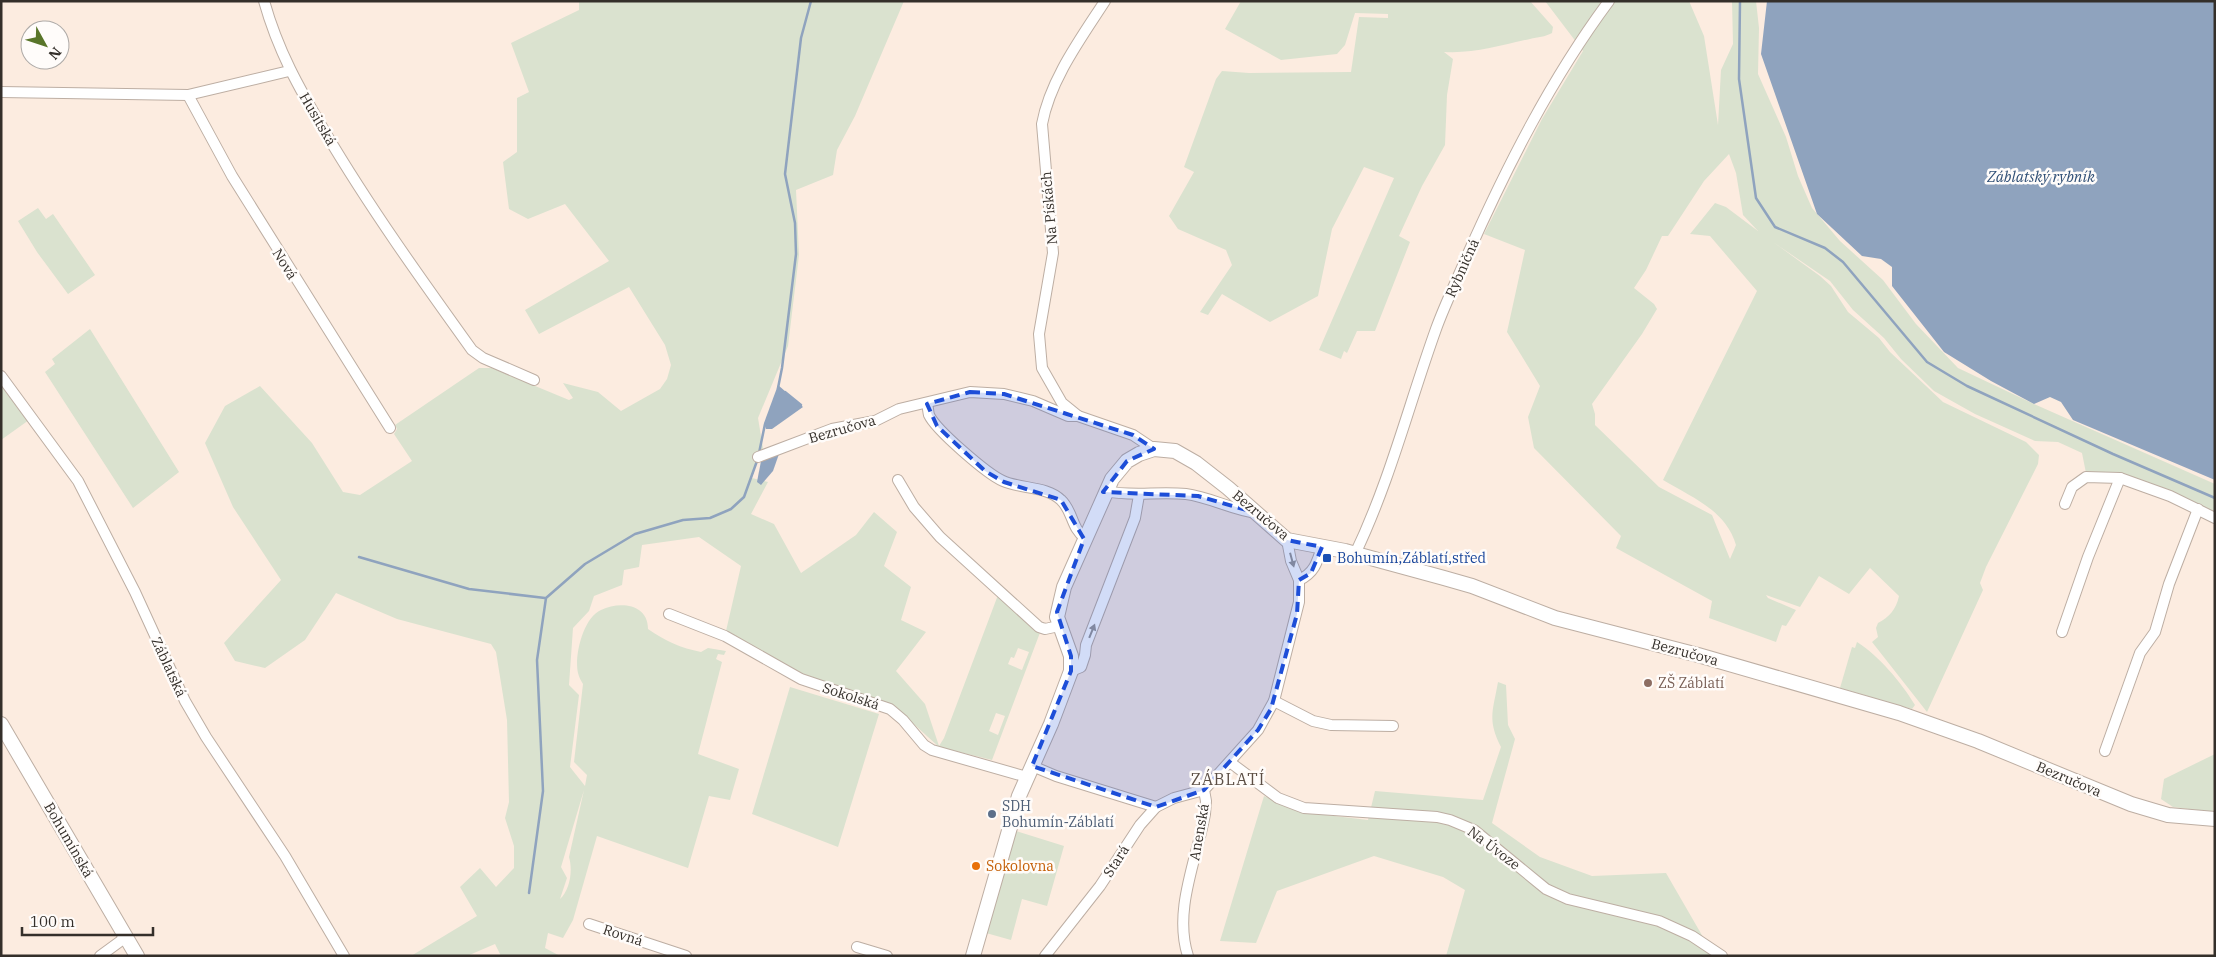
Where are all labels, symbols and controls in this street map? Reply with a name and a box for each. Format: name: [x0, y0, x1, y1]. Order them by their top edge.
north arrow: [20, 20, 70, 70]
text: N: [45, 43, 65, 63]
street label: Husitská: [296, 89, 341, 149]
water label: Záblatský rybník: [1986, 167, 2095, 186]
street label: Na Pískách: [1037, 170, 1061, 245]
street label: Rybničná: [1441, 236, 1483, 300]
street label: Nová: [268, 245, 302, 283]
street label: Bezručova: [806, 411, 878, 447]
street label: Bezručova: [1229, 486, 1293, 544]
place label: Bohumín,Záblatí,střed: [1337, 549, 1487, 567]
marker: Bohumín,Záblatí,střed: [1321, 552, 1333, 564]
one-way arrow: [1288, 553, 1296, 568]
one-way arrow: [1088, 624, 1096, 638]
street label: Záblatská: [147, 634, 191, 700]
street label: Bezručova: [1649, 634, 1721, 670]
place label: ZŠ Záblatí: [1658, 673, 1724, 692]
marker: ZŠ Záblatí: [1642, 677, 1654, 689]
street label: Sokolská: [820, 678, 882, 714]
street label: Bezručova: [2034, 757, 2105, 801]
district label: ZÁBLATÍ: [1191, 768, 1265, 789]
place label: SDH Bohumín-Záblatí: [1002, 797, 1114, 831]
street label: Bohumínská: [40, 799, 98, 881]
street label: Anenská: [1185, 802, 1213, 862]
marker: SDH Bohumín-Záblatí: [986, 808, 998, 820]
street label: Na Úvoze: [1464, 821, 1525, 874]
street label: Stará: [1099, 841, 1133, 880]
place label: Sokolovna: [986, 857, 1054, 875]
marker: Sokolovna: [970, 860, 982, 872]
scale bar: [22, 904, 154, 936]
text: 100 m: [30, 912, 75, 931]
street label: Rovná: [601, 920, 646, 950]

